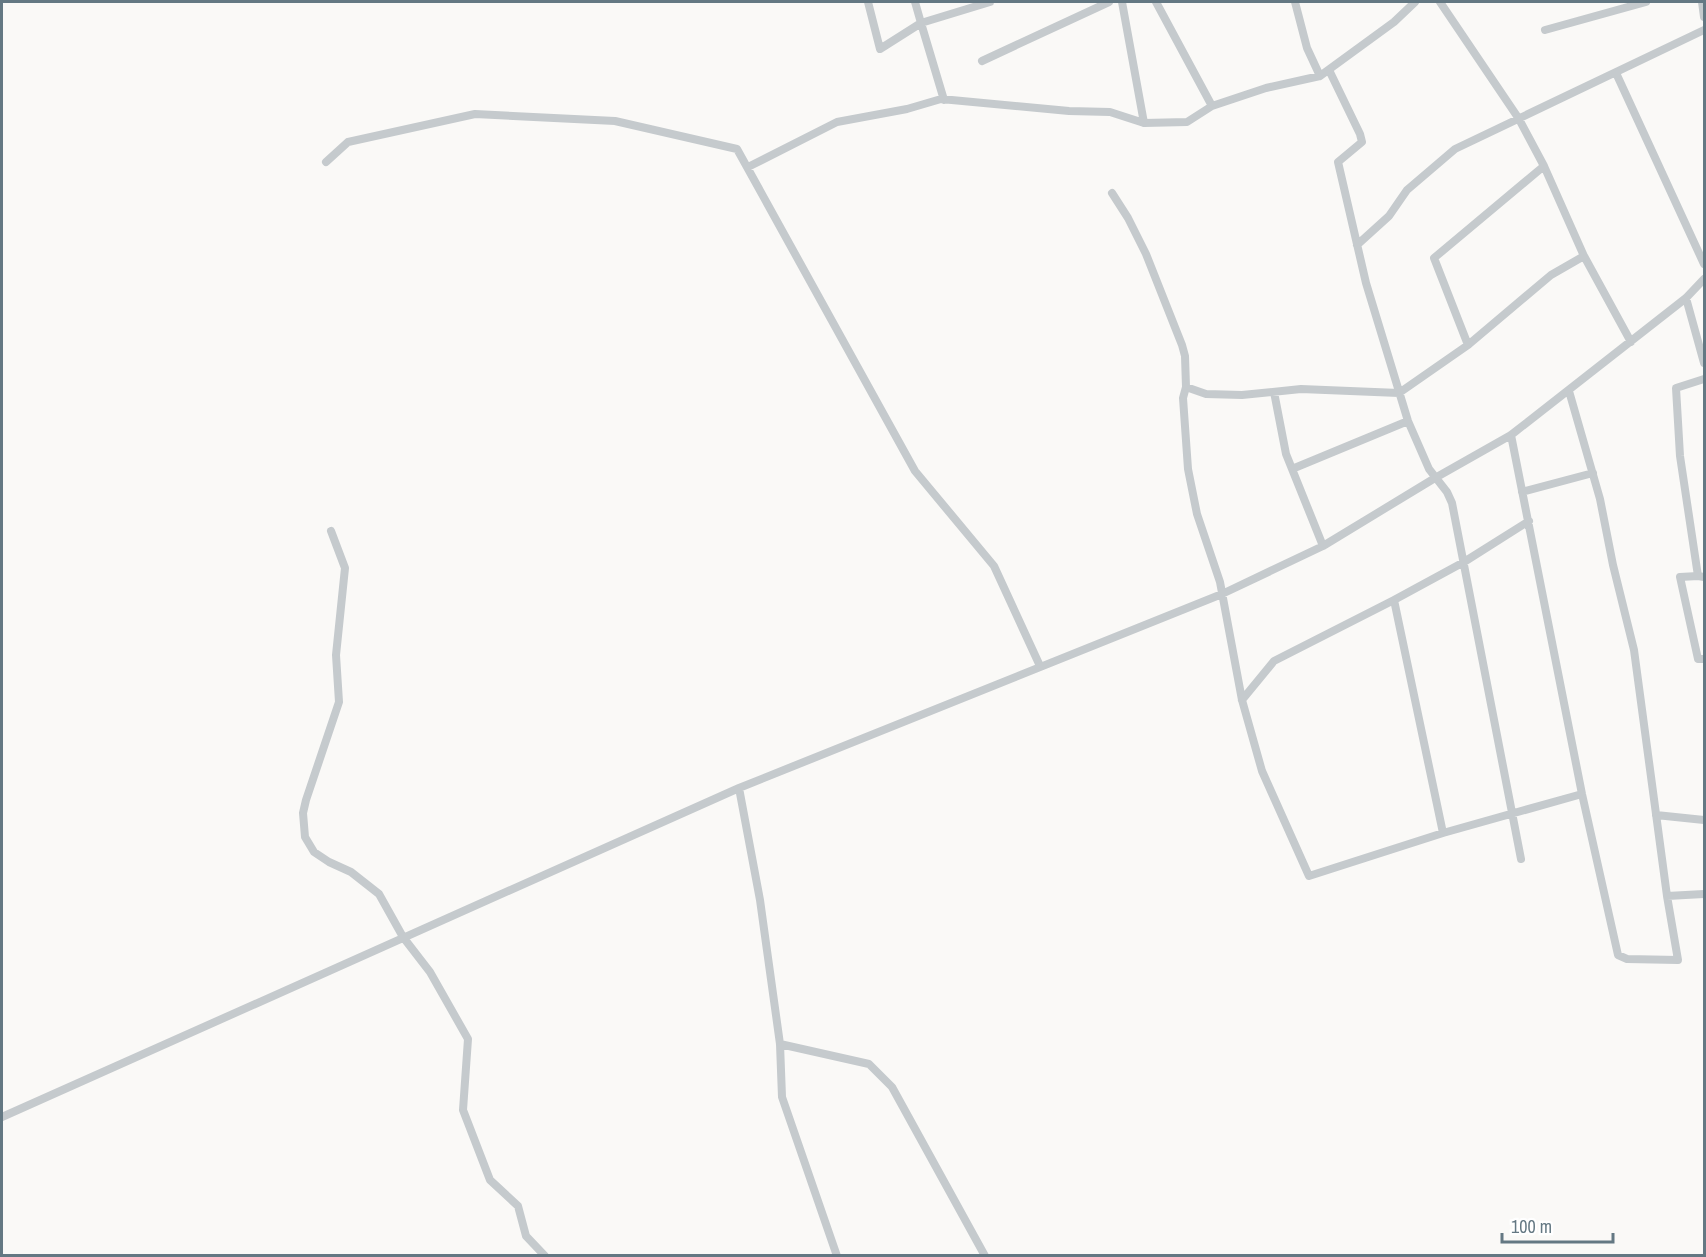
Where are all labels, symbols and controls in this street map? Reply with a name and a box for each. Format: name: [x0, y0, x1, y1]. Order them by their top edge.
scale bar: [1502, 1206, 1613, 1244]
text: 100 m: [1511, 1214, 1552, 1239]

